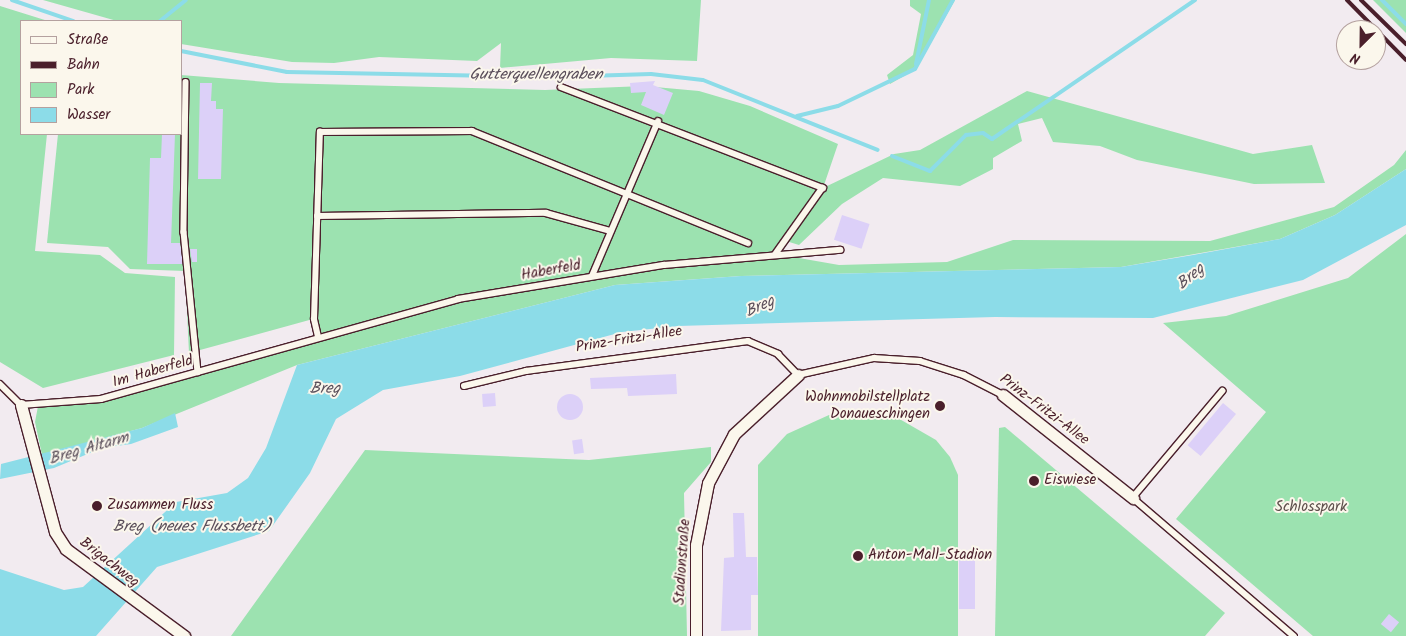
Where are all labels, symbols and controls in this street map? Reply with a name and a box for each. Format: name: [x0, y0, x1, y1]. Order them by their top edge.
legend: [20, 20, 182, 135]
north arrow: [1336, 20, 1386, 70]
text: Straße: [67, 28, 108, 52]
text: N: [1347, 46, 1364, 70]
text: Bahn: [67, 53, 100, 77]
water label: Gutterquellengraben: [470, 65, 602, 85]
text: Park: [67, 78, 94, 102]
text: Wasser: [67, 103, 110, 127]
street label: Haberfeld: [520, 257, 582, 285]
water label: Breg: [1173, 260, 1209, 294]
water label: Breg: [742, 292, 778, 322]
street label: Prinz-Fritzi-Allee: [575, 323, 683, 357]
street label: Im Haberfeld: [111, 352, 195, 392]
street label: Prinz-Fritzi-Allee: [996, 371, 1092, 449]
water label: Breg: [310, 379, 340, 399]
place label: Wohnmobilstellplatz Donaueschingen: [805, 388, 930, 423]
marker: Wohnmobilstellplatz Donaueschingen: [934, 400, 946, 412]
water label: Breg Altarm: [47, 428, 131, 470]
place label: Eiswiese: [1044, 472, 1096, 490]
marker: Eiswiese: [1028, 475, 1040, 487]
place label: Zusammen Fluss: [107, 497, 213, 515]
park label: Schlosspark: [1275, 499, 1347, 517]
marker: Zusammen Fluss: [91, 500, 103, 512]
water label: Breg (neues Flussbett): [113, 517, 271, 537]
street label: Stadionstraße: [671, 518, 695, 606]
street label: Brigachweg: [76, 534, 142, 592]
place label: Anton-Mall-Stadion: [868, 547, 992, 565]
marker: Anton-Mall-Stadion: [852, 550, 864, 562]

